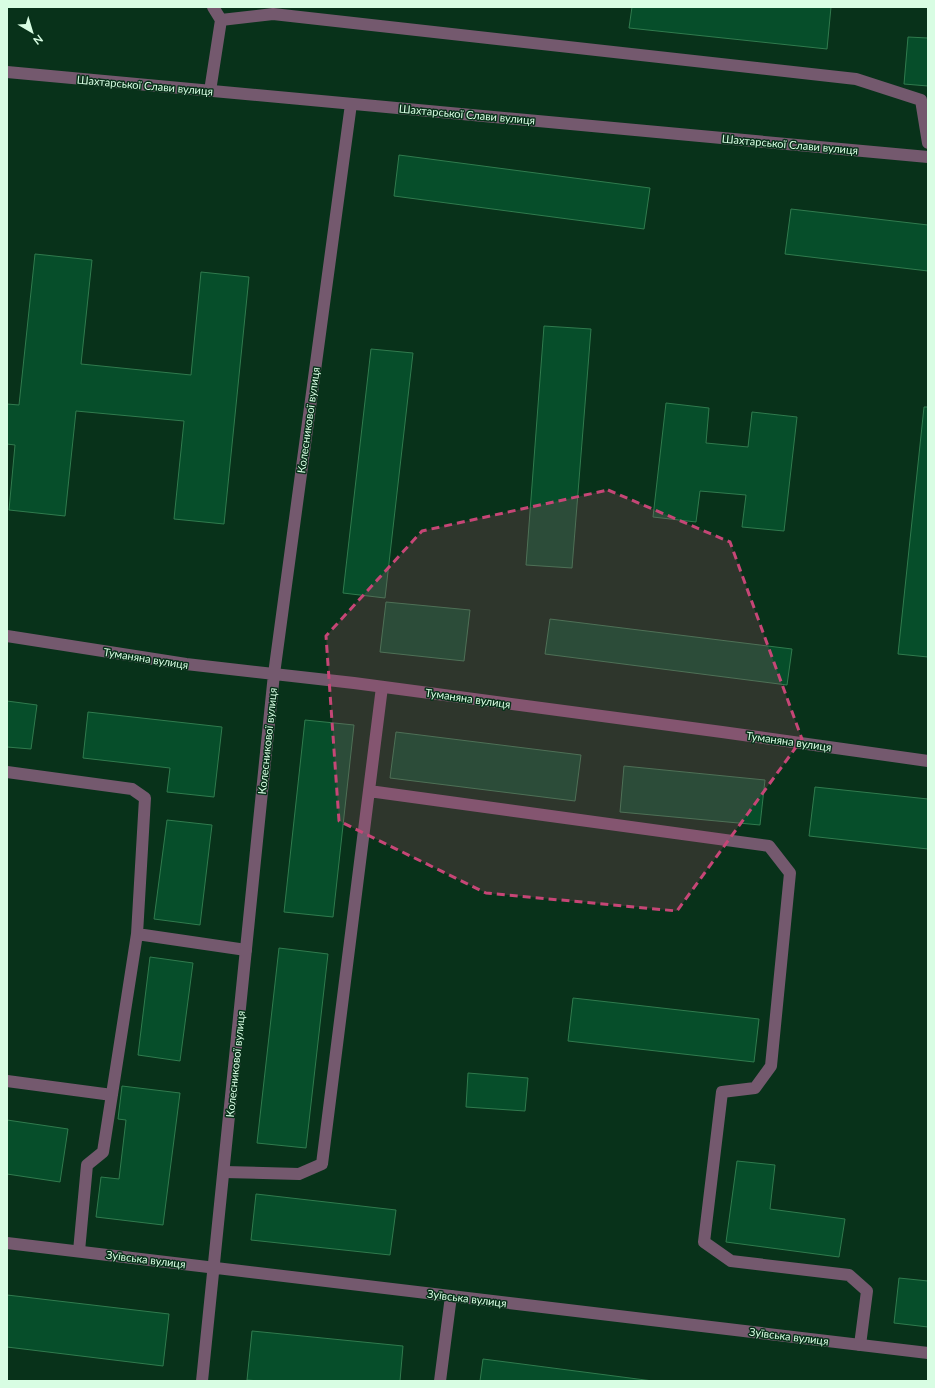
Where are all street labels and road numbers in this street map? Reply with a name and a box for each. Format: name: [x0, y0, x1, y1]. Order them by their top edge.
street label: Шахтарської Слави вулиця: [76, 73, 214, 97]
street label: Шахтарської Слави вулиця: [398, 102, 536, 126]
street label: Шахтарської Слави вулиця: [721, 132, 859, 156]
street label: Колесникової вулиця: [294, 366, 322, 474]
street label: Туманяна вулиця: [103, 645, 189, 671]
street label: Туманяна вулиця: [425, 686, 511, 710]
street label: Колесникової вулиця: [255, 687, 279, 795]
street label: Туманяна вулиця: [746, 729, 832, 753]
street label: Колесникової вулиця: [223, 1010, 247, 1118]
street label: Зуївська вулиця: [106, 1248, 186, 1270]
street label: Зуївська вулиця: [427, 1287, 507, 1309]
street label: Зуївська вулиця: [749, 1325, 829, 1347]

